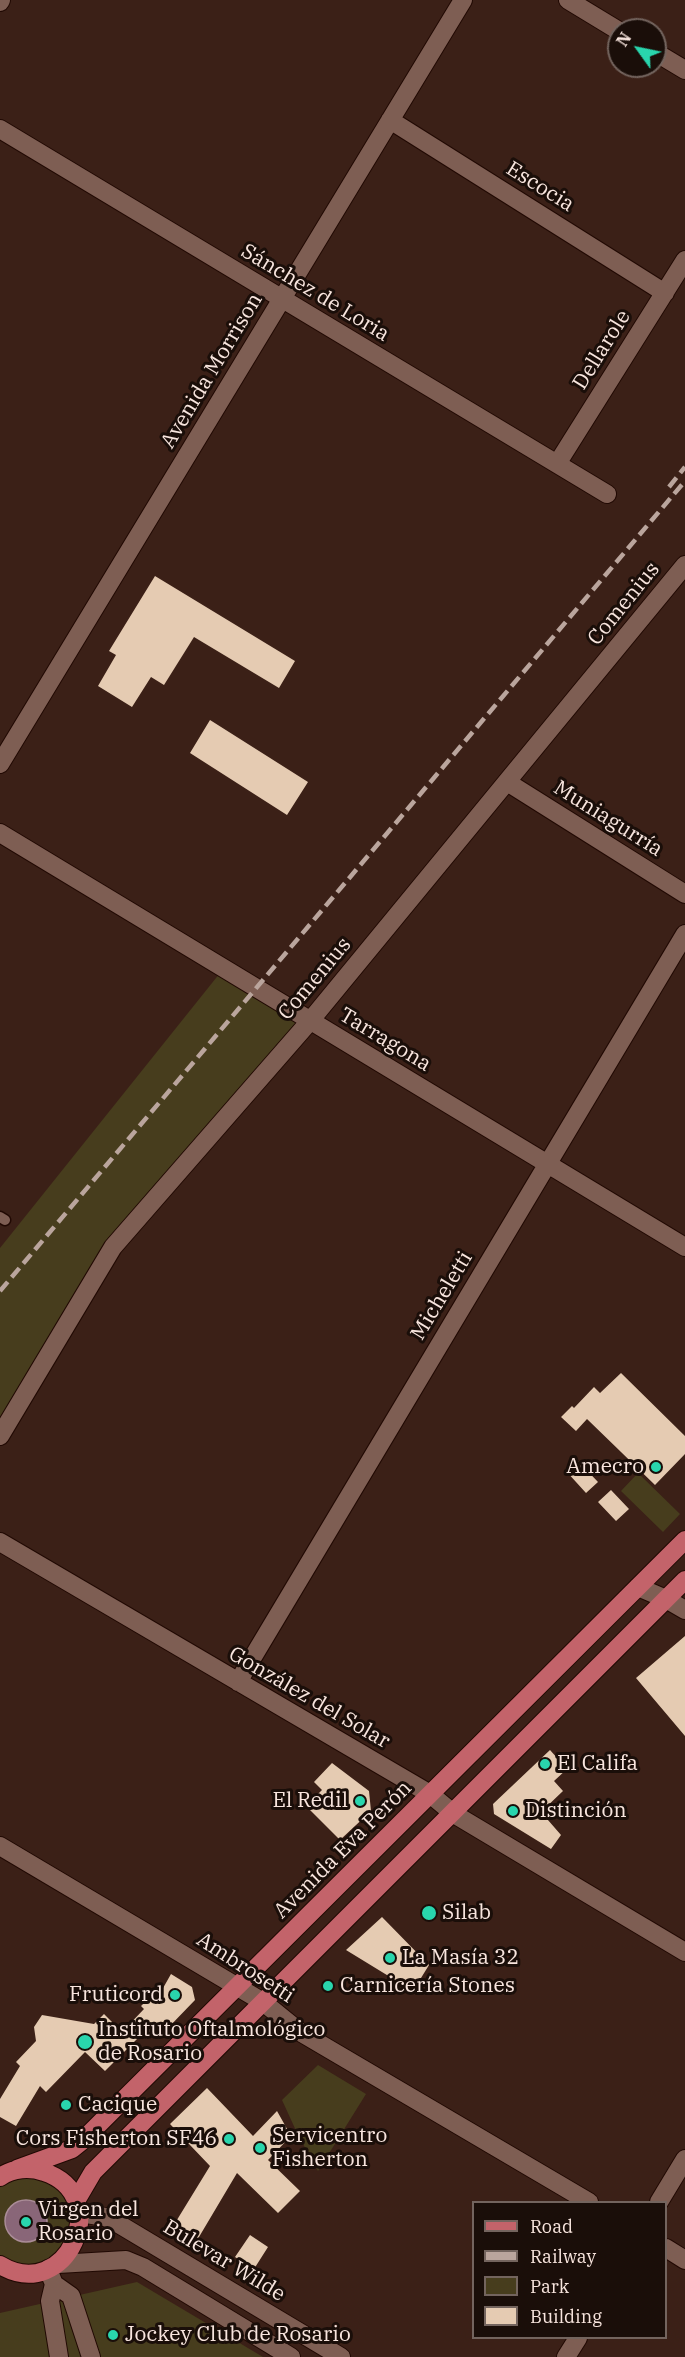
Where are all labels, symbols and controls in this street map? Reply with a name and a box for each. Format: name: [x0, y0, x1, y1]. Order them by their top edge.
north arrow: [607, 18, 667, 78]
text: N: [612, 29, 635, 50]
street label: Escocia: [501, 156, 579, 218]
street label: Sánchez de Loria: [236, 239, 394, 347]
street label: Avenida Morrison: [156, 289, 268, 453]
street label: Dellarole: [568, 306, 636, 394]
street label: Comenius: [583, 557, 665, 651]
street label: Muniagurría: [549, 776, 667, 862]
street label: Comenius: [273, 933, 357, 1025]
street label: Tarragona: [335, 1003, 435, 1077]
street label: Micheletti: [406, 1247, 478, 1345]
place label: Amecro: [566, 1454, 644, 1480]
marker: Amecro: [649, 1460, 663, 1474]
street label: González del Solar: [224, 1642, 394, 1754]
place label: El Califa: [557, 1751, 638, 1777]
marker: El Califa: [538, 1757, 552, 1771]
street label: Avenida Eva Perón: [269, 1776, 417, 1924]
place label: El Redil: [272, 1788, 348, 1814]
marker: El Redil: [353, 1794, 367, 1808]
place label: Distinción: [525, 1798, 627, 1824]
marker: Distinción: [506, 1804, 520, 1818]
place label: Silab: [442, 1900, 491, 1926]
marker: Silab: [420, 1904, 438, 1922]
street label: Ambrosetti: [192, 1927, 298, 2009]
place label: La Masía 32: [402, 1945, 519, 1971]
marker: La Masía 32: [383, 1951, 397, 1965]
place label: Carnicería Stones: [340, 1973, 515, 1999]
marker: Carnicería Stones: [321, 1979, 335, 1993]
place label: Fruticord: [69, 1982, 163, 2008]
marker: Fruticord: [168, 1988, 182, 2002]
place label: Instituto Oftalmológico de Rosario: [98, 2017, 325, 2067]
marker: Instituto Oftalmológico de Rosario: [76, 2033, 94, 2051]
place label: Cacique: [78, 2092, 157, 2118]
marker: Cacique: [59, 2098, 73, 2112]
place label: Servicentro Fisherton: [272, 2123, 387, 2173]
place label: Cors Fisherton SF46: [16, 2126, 217, 2152]
marker: Cors Fisherton SF46: [222, 2132, 236, 2146]
marker: Servicentro Fisherton: [253, 2141, 267, 2155]
place label: Virgen del Rosario: [38, 2197, 139, 2247]
legend: [472, 2201, 667, 2339]
marker: Virgen del Rosario: [19, 2215, 33, 2229]
street label: Bulevar Wilde: [158, 2215, 290, 2307]
text: Road: [530, 2215, 573, 2238]
text: Railway: [530, 2245, 596, 2268]
text: Park: [530, 2275, 569, 2298]
text: Building: [530, 2305, 602, 2328]
place label: Jockey Club de Rosario: [125, 2322, 351, 2348]
marker: Jockey Club de Rosario: [106, 2328, 120, 2342]

